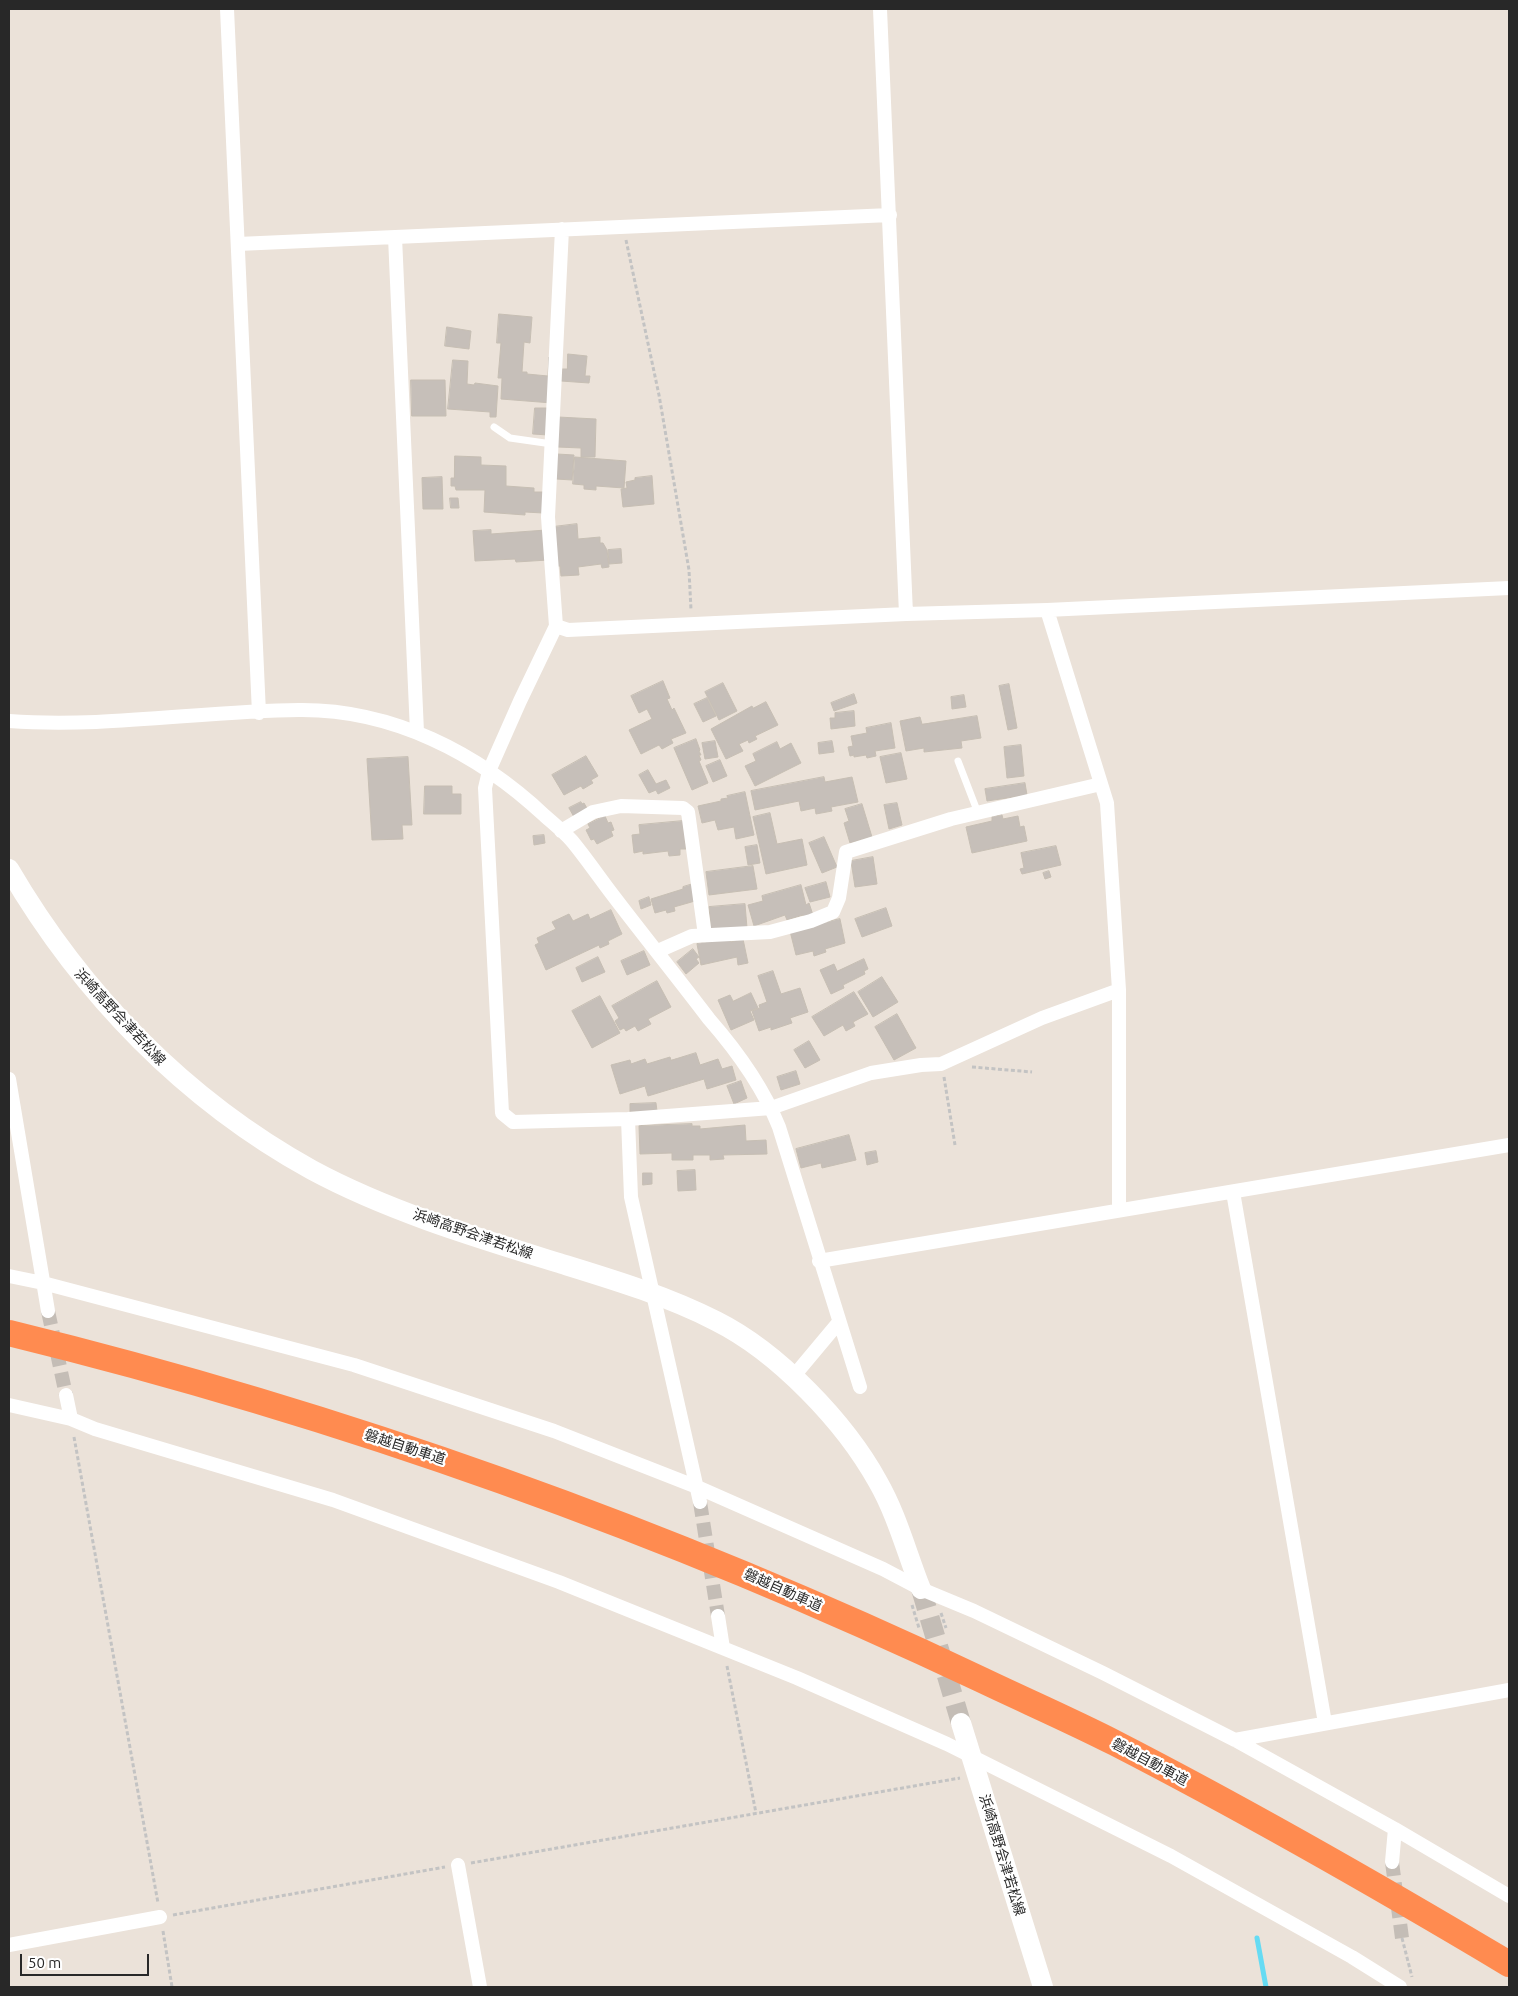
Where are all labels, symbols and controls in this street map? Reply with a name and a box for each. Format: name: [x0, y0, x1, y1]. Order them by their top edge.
street label: 浜崎高野会津若松線: [71, 965, 169, 1069]
street label: 浜崎高野会津若松線: [411, 1206, 535, 1262]
street label: 磐越自動車道: [362, 1426, 448, 1468]
street label: 磐越自動車道: [741, 1565, 825, 1615]
street label: 磐越自動車道: [1109, 1735, 1191, 1789]
street label: 浜崎高野会津若松線: [976, 1792, 1028, 1918]
scale bar: [22, 1944, 151, 1976]
text: 50 m: [28, 1954, 61, 1971]

